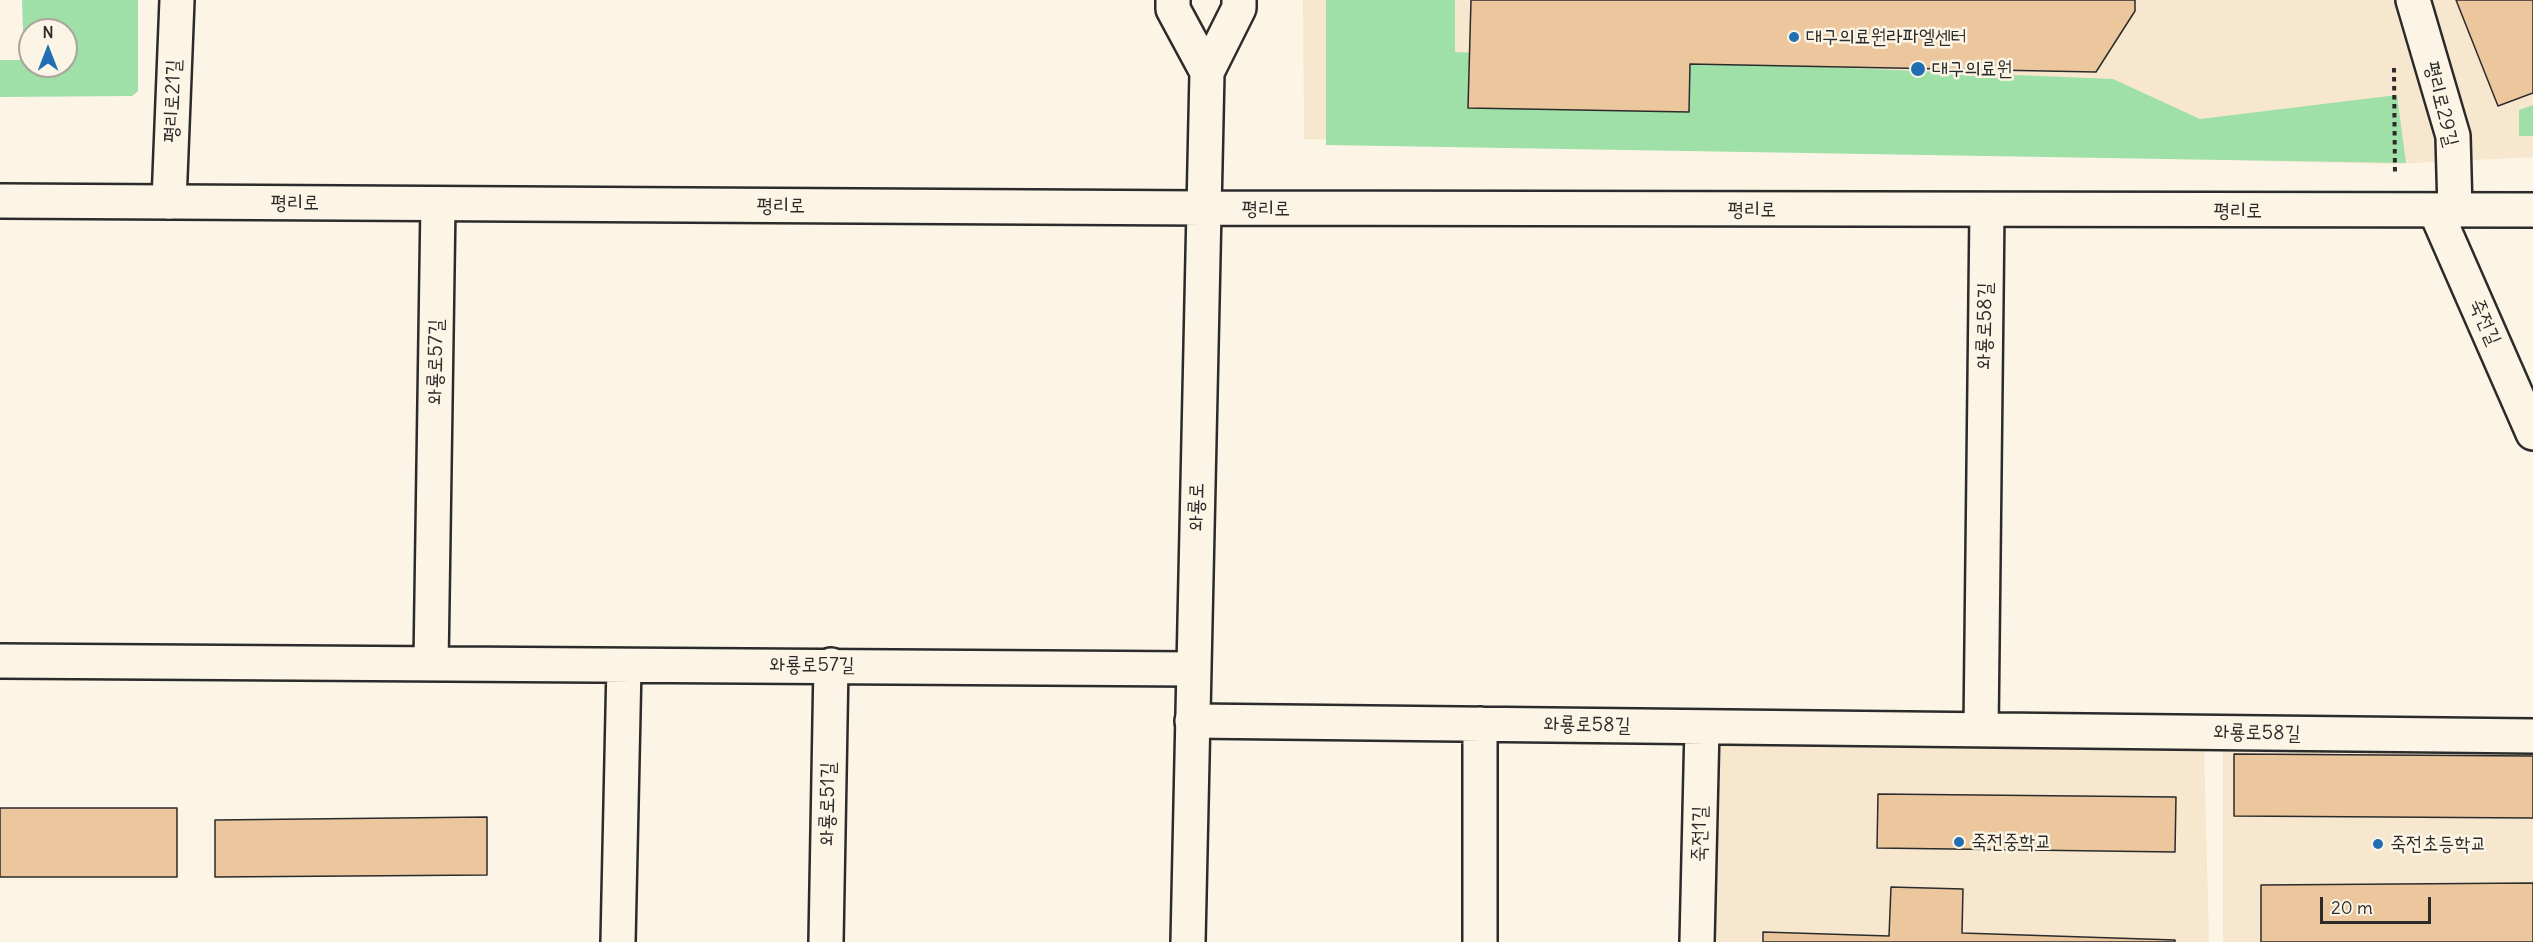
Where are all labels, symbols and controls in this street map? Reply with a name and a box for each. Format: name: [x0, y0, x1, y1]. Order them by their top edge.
north arrow: [18, 18, 78, 78]
text: N: [42, 22, 54, 42]
place label: 대구의료원라파엘센터: [1806, 25, 1967, 49]
marker: 대구의료원라파엘센터: [1787, 30, 1801, 44]
place label: 대구의료원: [1932, 57, 2012, 81]
street label: 평리로21길: [160, 59, 186, 143]
street label: 평리로29길: [2419, 59, 2463, 149]
marker: 대구의료원: [1909, 60, 1927, 78]
street label: 평리로: [271, 191, 319, 215]
street label: 평리로: [757, 194, 805, 218]
street label: 평리로: [1242, 197, 1290, 221]
street label: 평리로: [1728, 198, 1776, 222]
street label: 평리로: [2214, 199, 2262, 223]
street label: 와룡로58길: [1972, 282, 1998, 370]
street label: 죽전길: [2464, 295, 2506, 349]
street label: 와룡로57길: [423, 319, 449, 405]
street label: 와룡로: [1185, 483, 1209, 531]
street label: 와룡로57길: [769, 653, 855, 677]
street label: 와룡로58길: [1543, 712, 1631, 738]
street label: 와룡로58길: [2213, 720, 2301, 746]
street label: 와룡로51길: [815, 762, 841, 846]
street label: 죽전1길: [1688, 806, 1712, 862]
place label: 죽전중학교: [1971, 830, 2051, 854]
place label: 죽전초등학교: [2390, 832, 2487, 856]
marker: 죽전중학교: [1952, 835, 1966, 849]
marker: 죽전초등학교: [2371, 837, 2385, 851]
scale bar: [2323, 885, 2434, 923]
text: 20 m: [2331, 896, 2373, 919]

